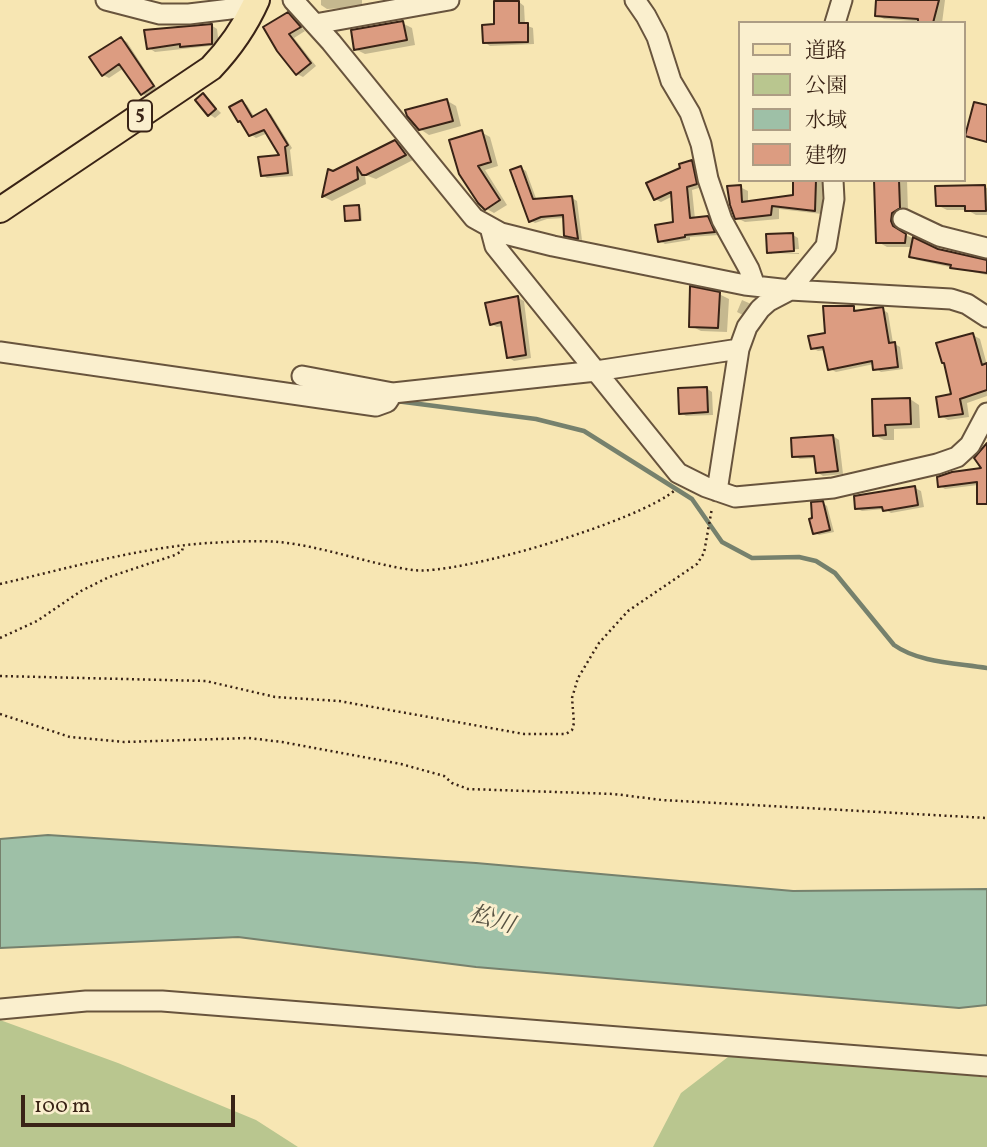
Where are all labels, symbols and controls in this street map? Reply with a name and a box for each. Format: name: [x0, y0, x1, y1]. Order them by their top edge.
legend: [738, 21, 966, 182]
text: 道路: [805, 37, 847, 66]
text: 公園: [805, 72, 847, 101]
road number: 5: [128, 100, 152, 132]
text: 水域: [805, 107, 847, 136]
text: 建物: [805, 142, 847, 171]
water label: 松川: [465, 902, 517, 942]
scale bar: [24, 1080, 238, 1124]
text: 100 m: [34, 1092, 91, 1121]

